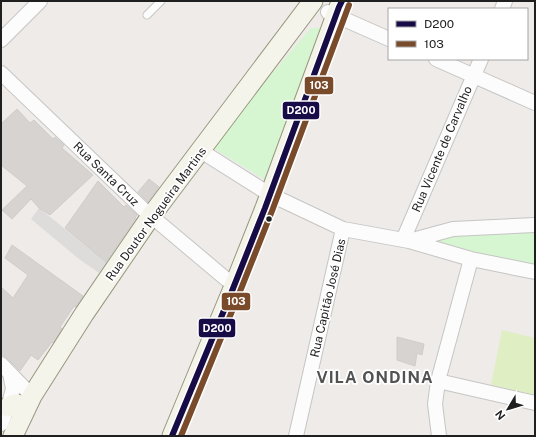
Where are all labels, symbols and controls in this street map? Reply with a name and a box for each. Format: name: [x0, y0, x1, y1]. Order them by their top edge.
legend: [388, 8, 528, 60]
text: D200: [424, 17, 454, 31]
text: 103: [424, 37, 444, 51]
line badge: 103: [304, 76, 334, 95]
text: 103: [309, 79, 329, 91]
street label: Rua Vicente de Carvalho: [409, 84, 475, 214]
line badge: D200: [282, 101, 320, 120]
text: D200: [286, 104, 316, 116]
street label: Rua Santa Cruz: [70, 139, 142, 209]
street label: Rua Doutor Nogueira Martins: [103, 144, 209, 284]
unlabelled marker: [264, 214, 274, 224]
street label: Rua Capitão José Dias: [308, 237, 348, 359]
line badge: 103: [221, 292, 251, 311]
text: 103: [226, 295, 246, 307]
line badge: D200: [198, 318, 236, 338]
text: D200: [202, 322, 232, 334]
district label: VILA ONDINA: [316, 368, 434, 387]
north arrow: [488, 389, 528, 429]
text: N: [493, 408, 507, 422]

